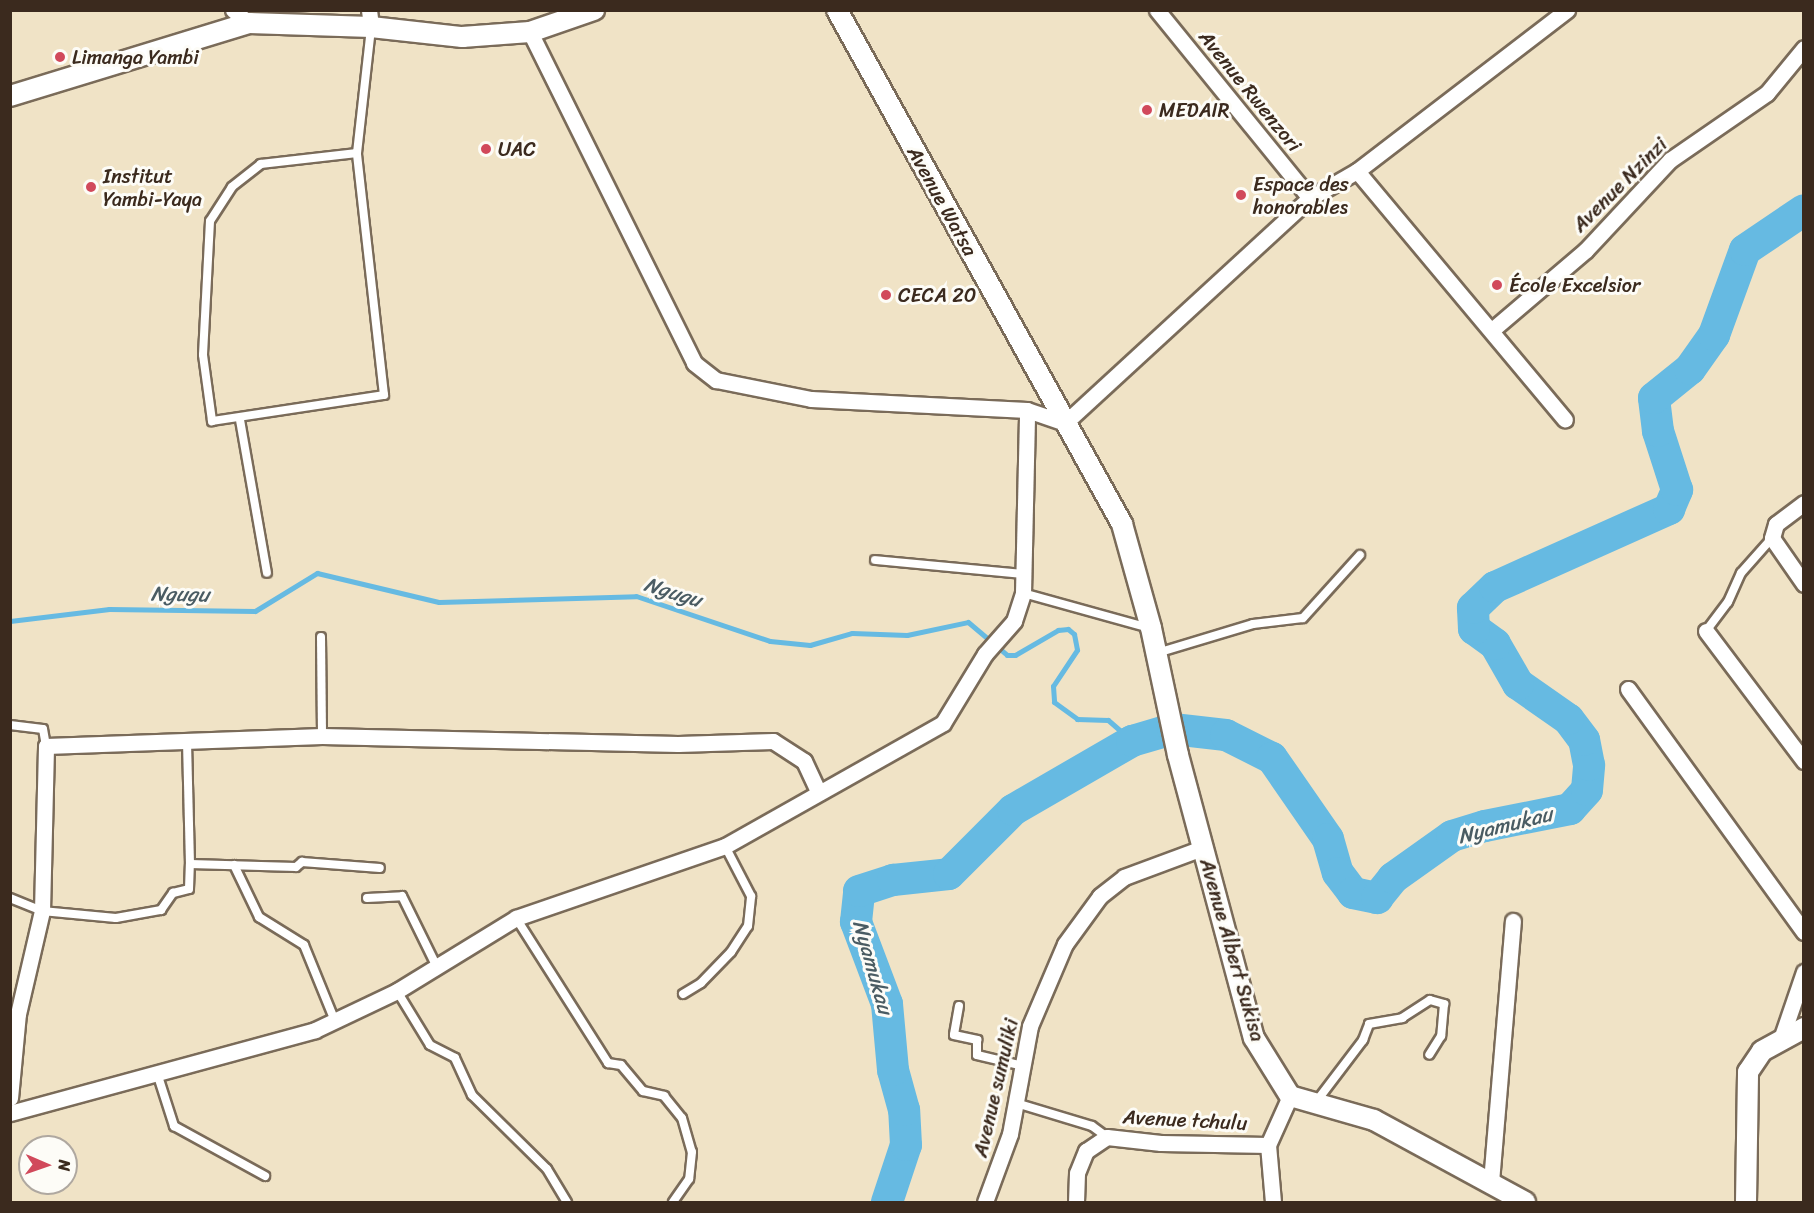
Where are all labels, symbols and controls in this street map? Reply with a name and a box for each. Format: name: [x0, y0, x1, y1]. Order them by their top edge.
street label: Avenue Rwenzori: [1194, 25, 1306, 157]
place label: Limanga Yambi: [72, 45, 199, 69]
marker: Limanga Yambi: [53, 50, 67, 64]
place label: MEDAIR: [1159, 98, 1229, 122]
marker: MEDAIR: [1140, 103, 1154, 117]
street label: Avenue Nzinzi: [1568, 133, 1672, 237]
place label: UAC: [498, 137, 536, 161]
marker: UAC: [479, 142, 493, 156]
street label: Avenue Watsa: [902, 142, 982, 260]
place label: Institut Yambi-Yaya: [103, 164, 202, 211]
place label: Espace des honorables: [1253, 172, 1349, 219]
marker: Institut Yambi-Yaya: [84, 180, 98, 194]
marker: Espace des honorables: [1234, 188, 1248, 202]
place label: École Excelsior: [1509, 273, 1642, 297]
marker: École Excelsior: [1490, 278, 1504, 292]
place label: CECA 20: [898, 283, 976, 307]
marker: CECA 20: [879, 288, 893, 302]
water label: Ngugu: [641, 571, 705, 613]
water label: Ngugu: [151, 581, 209, 607]
water label: Nyamukau: [1455, 801, 1555, 849]
street label: Avenue Albert Sukisa: [1194, 856, 1270, 1044]
water label: Nyamukau: [848, 917, 898, 1017]
street label: Avenue sumuliki: [968, 1016, 1024, 1160]
street label: Avenue tchulu: [1122, 1105, 1248, 1135]
north arrow: [18, 1135, 78, 1195]
text: N: [50, 1160, 79, 1172]

